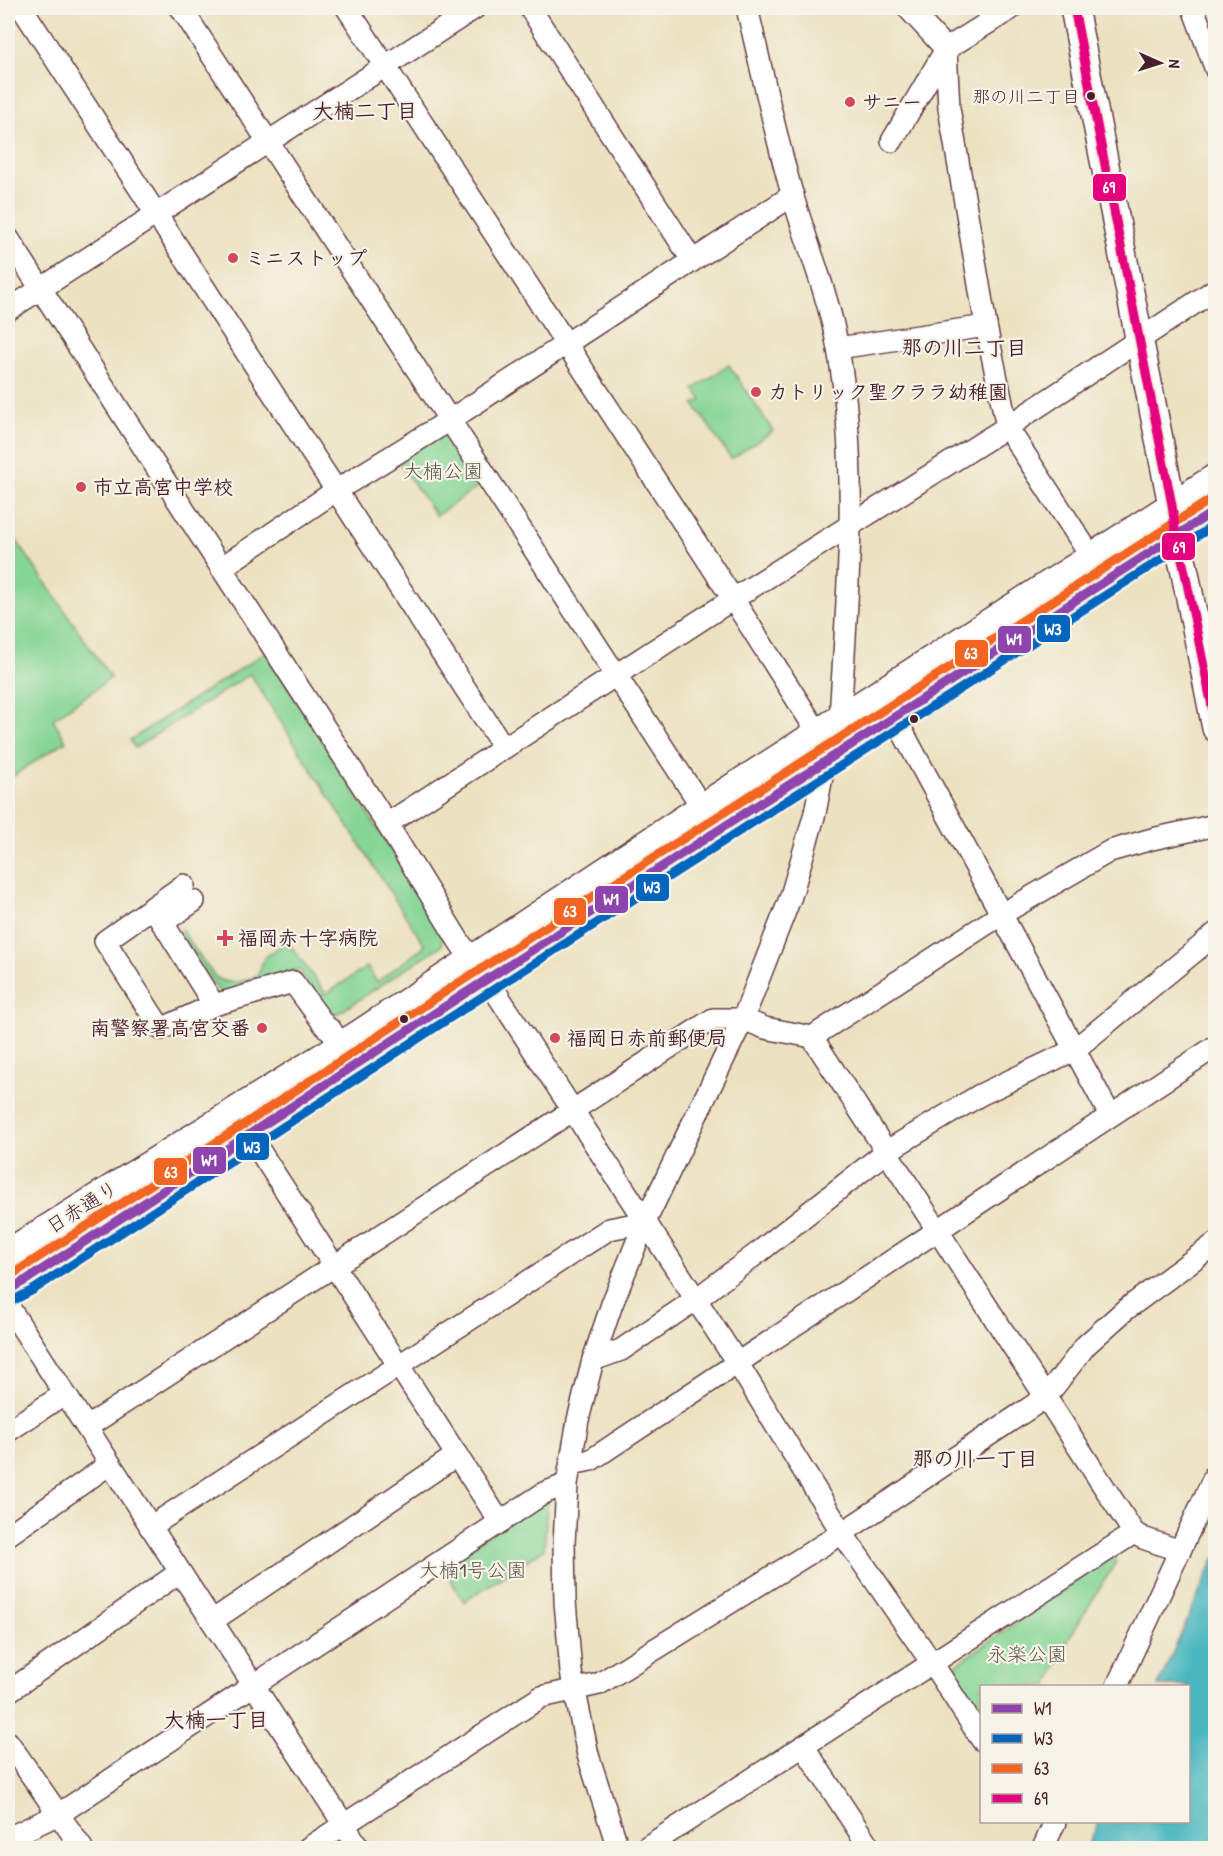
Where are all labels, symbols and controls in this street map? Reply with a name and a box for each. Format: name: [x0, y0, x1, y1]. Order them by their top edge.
north arrow: [1130, 33, 1190, 93]
text: N: [1164, 59, 1186, 69]
place label: 那の川二丁目: [972, 84, 1080, 109]
place label: サニー: [862, 88, 922, 115]
marker: 那の川二丁目: [1085, 90, 1097, 102]
marker: サニー: [843, 95, 857, 109]
district label: 大楠二丁目: [313, 96, 418, 125]
line badge: 69: [1092, 173, 1127, 202]
text: 69: [1103, 176, 1115, 198]
place label: ミニストップ: [245, 244, 367, 271]
marker: ミニストップ: [226, 251, 240, 265]
district label: 那の川二丁目: [901, 333, 1027, 362]
place label: カトリック聖クララ幼稚園: [768, 378, 1008, 405]
marker: カトリック聖クララ幼稚園: [749, 385, 763, 399]
park label: 大楠公園: [403, 457, 483, 484]
place label: 市立高宮中学校: [93, 473, 233, 500]
marker: 市立高宮中学校: [74, 480, 88, 494]
line badge: 69: [1161, 532, 1196, 561]
text: 69: [1173, 536, 1185, 558]
line badge: W3: [1036, 614, 1071, 643]
text: W3: [1044, 618, 1062, 640]
line badge: W1: [997, 625, 1032, 654]
text: W1: [1006, 628, 1022, 650]
line badge: 63: [954, 639, 989, 668]
text: 63: [964, 642, 978, 664]
unlabelled marker: [908, 713, 920, 725]
line badge: W3: [635, 873, 670, 902]
text: W3: [643, 876, 661, 898]
line badge: W1: [594, 885, 629, 914]
text: W1: [603, 888, 619, 910]
line badge: 63: [553, 897, 587, 926]
text: 63: [563, 900, 577, 922]
place label: 福岡赤十字病院: [238, 924, 378, 951]
marker: 福岡赤十字病院: [216, 929, 234, 947]
unlabelled marker: [398, 1013, 410, 1025]
place label: 南警察署高宮交番: [90, 1014, 250, 1041]
marker: 南警察署高宮交番: [255, 1021, 269, 1035]
place label: 福岡日赤前郵便局: [567, 1024, 727, 1051]
marker: 福岡日赤前郵便局: [548, 1031, 562, 1045]
line badge: W3: [235, 1132, 270, 1161]
text: W3: [243, 1136, 261, 1158]
line badge: W1: [192, 1146, 227, 1175]
text: W1: [201, 1149, 217, 1171]
line badge: 63: [153, 1157, 188, 1186]
text: 63: [164, 1161, 178, 1183]
street label: 日赤通り: [41, 1174, 123, 1239]
district label: 那の川一丁目: [912, 1444, 1038, 1473]
park label: 大楠1号公園: [419, 1556, 527, 1583]
park label: 永楽公園: [987, 1640, 1067, 1667]
legend: [980, 1685, 1190, 1823]
text: W1: [1034, 1696, 1052, 1721]
district label: 大楠一丁目: [164, 1705, 269, 1734]
text: W3: [1034, 1726, 1053, 1751]
text: 63: [1034, 1756, 1049, 1781]
text: 69: [1034, 1786, 1048, 1811]

